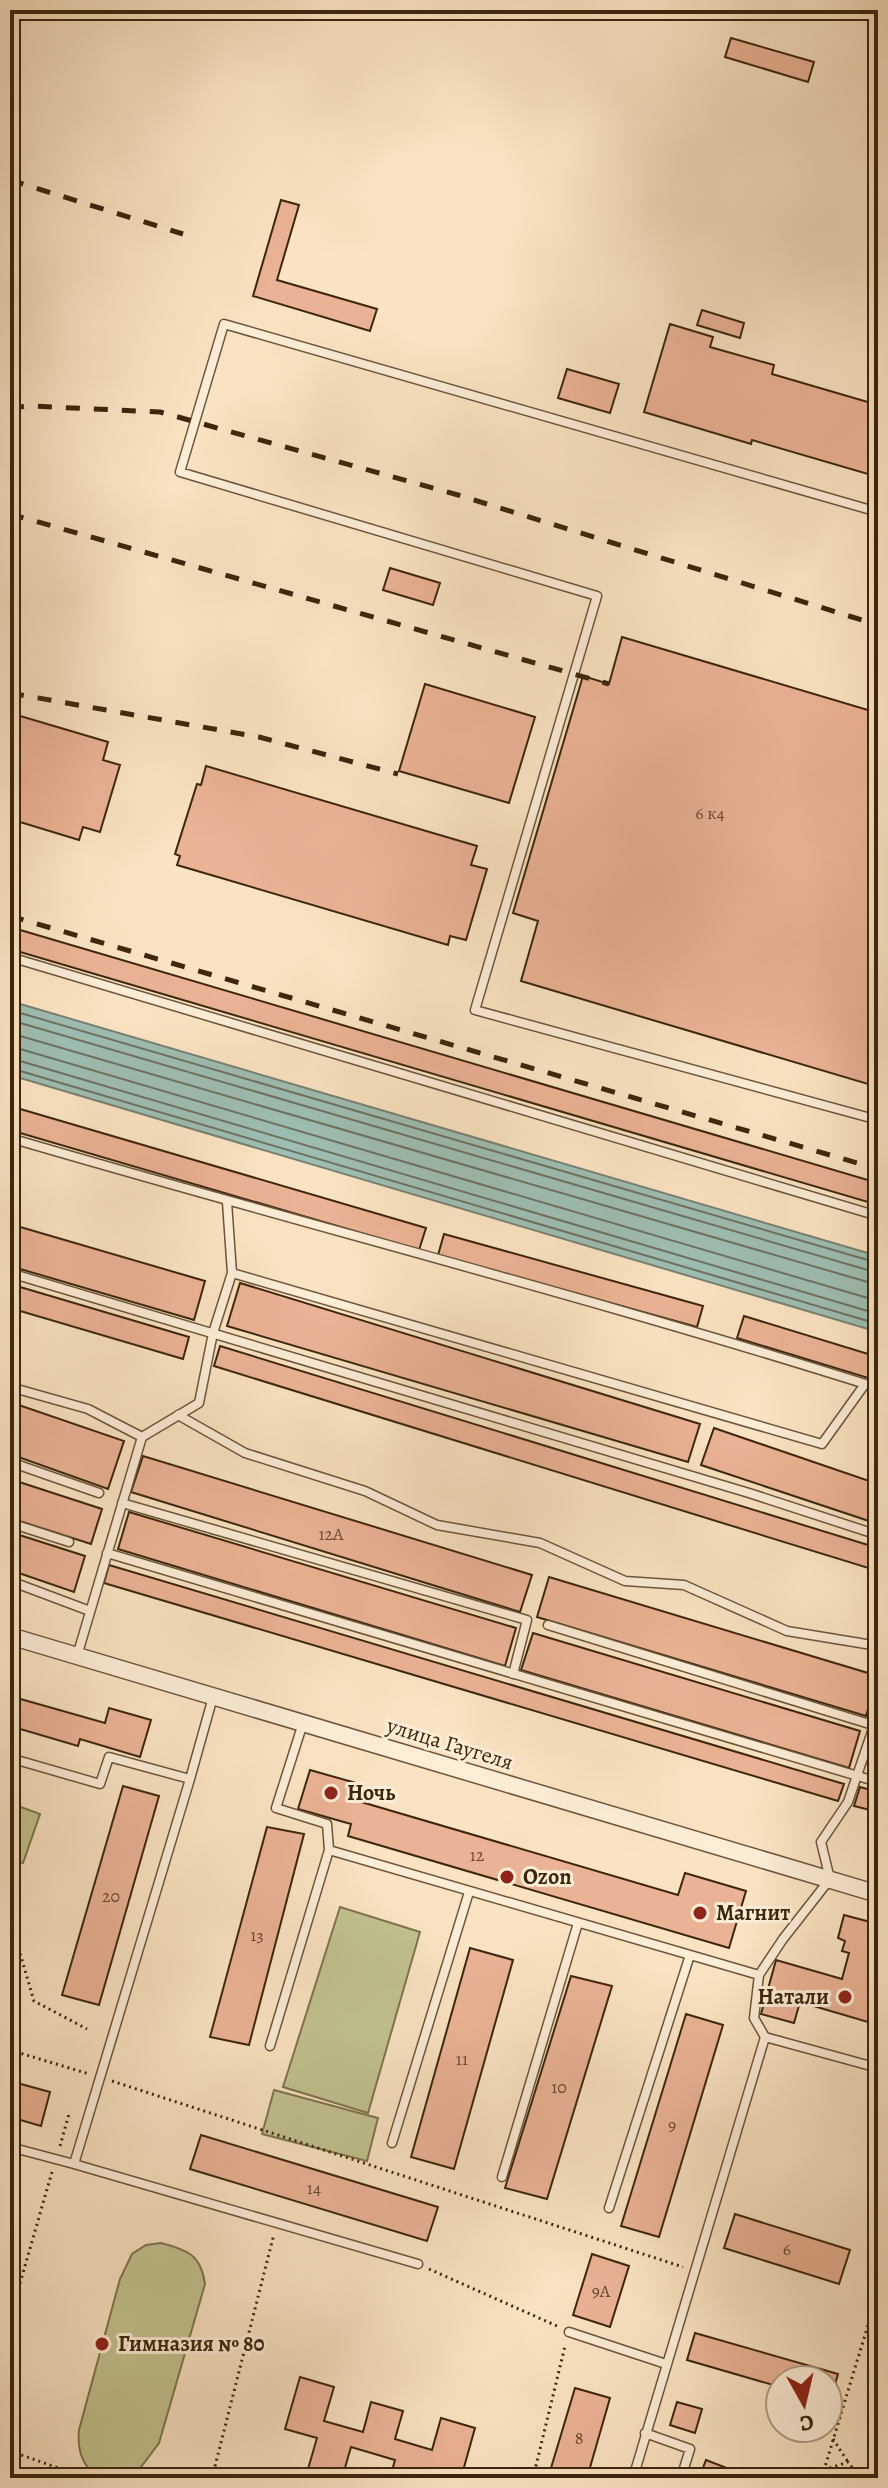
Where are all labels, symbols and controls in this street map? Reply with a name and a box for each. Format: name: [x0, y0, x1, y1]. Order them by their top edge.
house number: 6 к4: [695, 801, 725, 825]
house number: 12А: [318, 1522, 344, 1546]
street label: улица Гаугеля: [382, 1710, 517, 1777]
place label: Ночь: [347, 1778, 395, 1808]
marker: Ночь: [322, 1784, 340, 1802]
house number: 12: [470, 1843, 485, 1867]
place label: Ozon: [523, 1862, 572, 1892]
marker: Ozon: [498, 1868, 516, 1886]
house number: 20: [102, 1884, 120, 1908]
place label: Магнит: [716, 1898, 790, 1928]
marker: Магнит: [691, 1904, 709, 1922]
house number: 13: [250, 1923, 264, 1947]
place label: Натали: [758, 1982, 829, 2012]
marker: Натали: [836, 1988, 854, 2006]
house number: 11: [456, 2047, 468, 2071]
house number: 10: [551, 2075, 567, 2099]
house number: 9: [668, 2113, 676, 2137]
house number: 14: [307, 2176, 321, 2200]
house number: 6: [783, 2237, 791, 2261]
house number: 9А: [592, 2279, 611, 2303]
place label: Гимназия № 80: [118, 2329, 265, 2359]
marker: Гимназия № 80: [93, 2335, 111, 2353]
north arrow: [764, 2364, 844, 2444]
text: С: [798, 2407, 815, 2439]
house number: 8: [575, 2426, 583, 2450]

